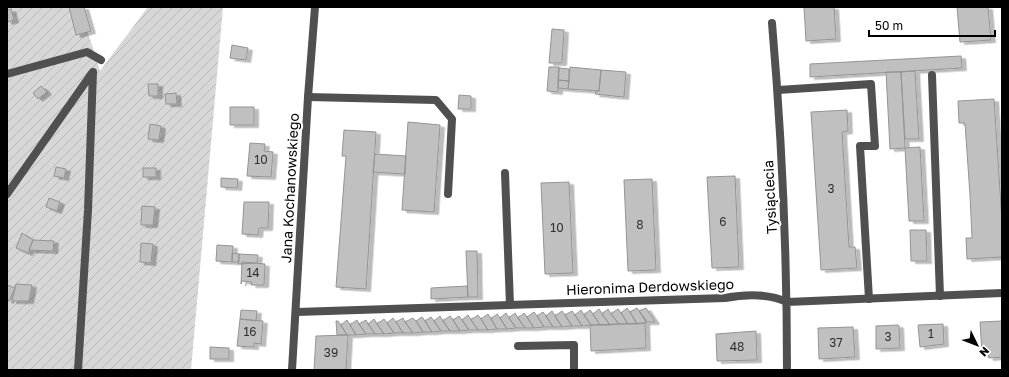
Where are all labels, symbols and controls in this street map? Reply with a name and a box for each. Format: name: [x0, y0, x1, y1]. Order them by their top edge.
scale bar: [869, 12, 995, 38]
text: 50 m: [875, 18, 903, 33]
street label: Jana Kochanowskiego: [277, 113, 302, 263]
house number: 10: [254, 152, 268, 167]
street label: Tysiąclecia: [759, 160, 780, 234]
house number: 3: [827, 181, 835, 196]
house number: 6: [719, 214, 727, 229]
house number: 8: [636, 217, 644, 232]
house number: 10: [550, 220, 564, 235]
house number: 14: [246, 265, 260, 280]
street label: Hieronima Derdowskiego: [566, 275, 734, 298]
house number: 16: [243, 324, 257, 339]
north arrow: [957, 325, 997, 365]
house number: 1: [928, 326, 934, 341]
house number: 3: [884, 329, 892, 344]
house number: 37: [829, 335, 843, 350]
house number: 48: [730, 339, 744, 354]
house number: 39: [324, 345, 338, 360]
text: N: [977, 345, 992, 360]

